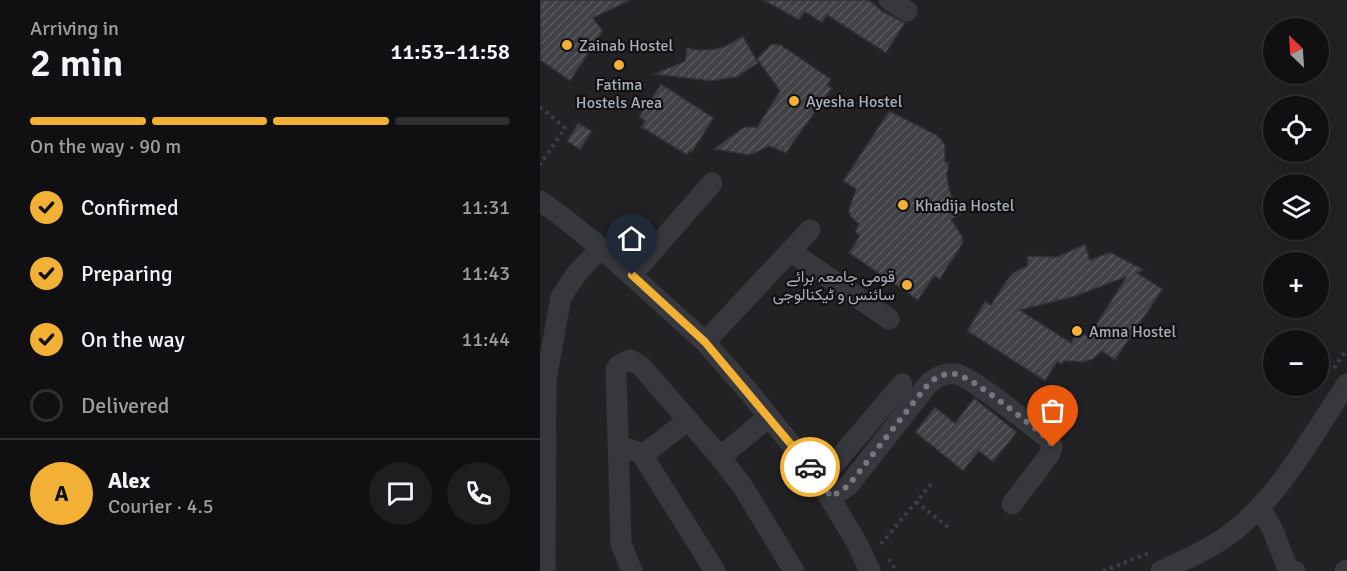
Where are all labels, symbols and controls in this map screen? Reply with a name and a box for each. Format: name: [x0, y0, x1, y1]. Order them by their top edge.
text: Arriving in: [30, 16, 119, 41]
north arrow: [1263, 18, 1329, 84]
map controls: [1263, 18, 1329, 396]
place label: Zainab Hostel: [579, 36, 674, 56]
text: 11:53–11:58: [391, 38, 510, 65]
marker: Zainab Hostel: [560, 38, 574, 52]
text: 2 min: [30, 39, 123, 87]
marker: Fatima Hostels Area: [612, 58, 626, 72]
place label: Fatima Hostels Area: [576, 75, 662, 113]
place label: Ayesha Hostel: [806, 92, 903, 112]
marker: Ayesha Hostel: [787, 94, 801, 108]
button: locate: [1263, 96, 1329, 162]
text: On the way · 90 m: [30, 134, 181, 159]
button: layers: [1263, 174, 1329, 240]
icon: check: [30, 191, 63, 224]
text: Confirmed: [81, 194, 179, 221]
text: 11:31: [461, 195, 510, 220]
place label: Khadija Hostel: [915, 196, 1015, 216]
marker: Khadija Hostel: [896, 198, 910, 212]
pin: [606, 213, 657, 275]
icon: home: [615, 222, 648, 255]
button: +: [1263, 252, 1329, 318]
icon: check: [30, 257, 63, 290]
text: Preparing: [81, 260, 173, 287]
text: 11:43: [461, 261, 510, 286]
place label: قومی جامعہ برائے سائنس و ٹیکنالوجی: [773, 267, 895, 305]
marker: قومی جامعہ برائے سائنس و ٹیکنالوجی: [900, 278, 914, 292]
place label: Amna Hostel: [1089, 322, 1176, 342]
icon: check: [30, 323, 63, 356]
marker: Amna Hostel: [1070, 324, 1084, 338]
text: On the way: [81, 326, 185, 353]
text: 11:44: [461, 327, 510, 352]
button: −: [1263, 330, 1329, 396]
pin: [1027, 385, 1078, 447]
text: Delivered: [81, 392, 169, 419]
icon: bag: [1036, 394, 1069, 427]
courier: [780, 437, 840, 497]
icon: car: [794, 451, 827, 484]
button: chat: [369, 462, 432, 525]
button: phone: [447, 462, 510, 525]
text: Alex: [108, 467, 150, 494]
text: A: [54, 480, 69, 507]
text: Courier · 4.5: [108, 494, 214, 519]

